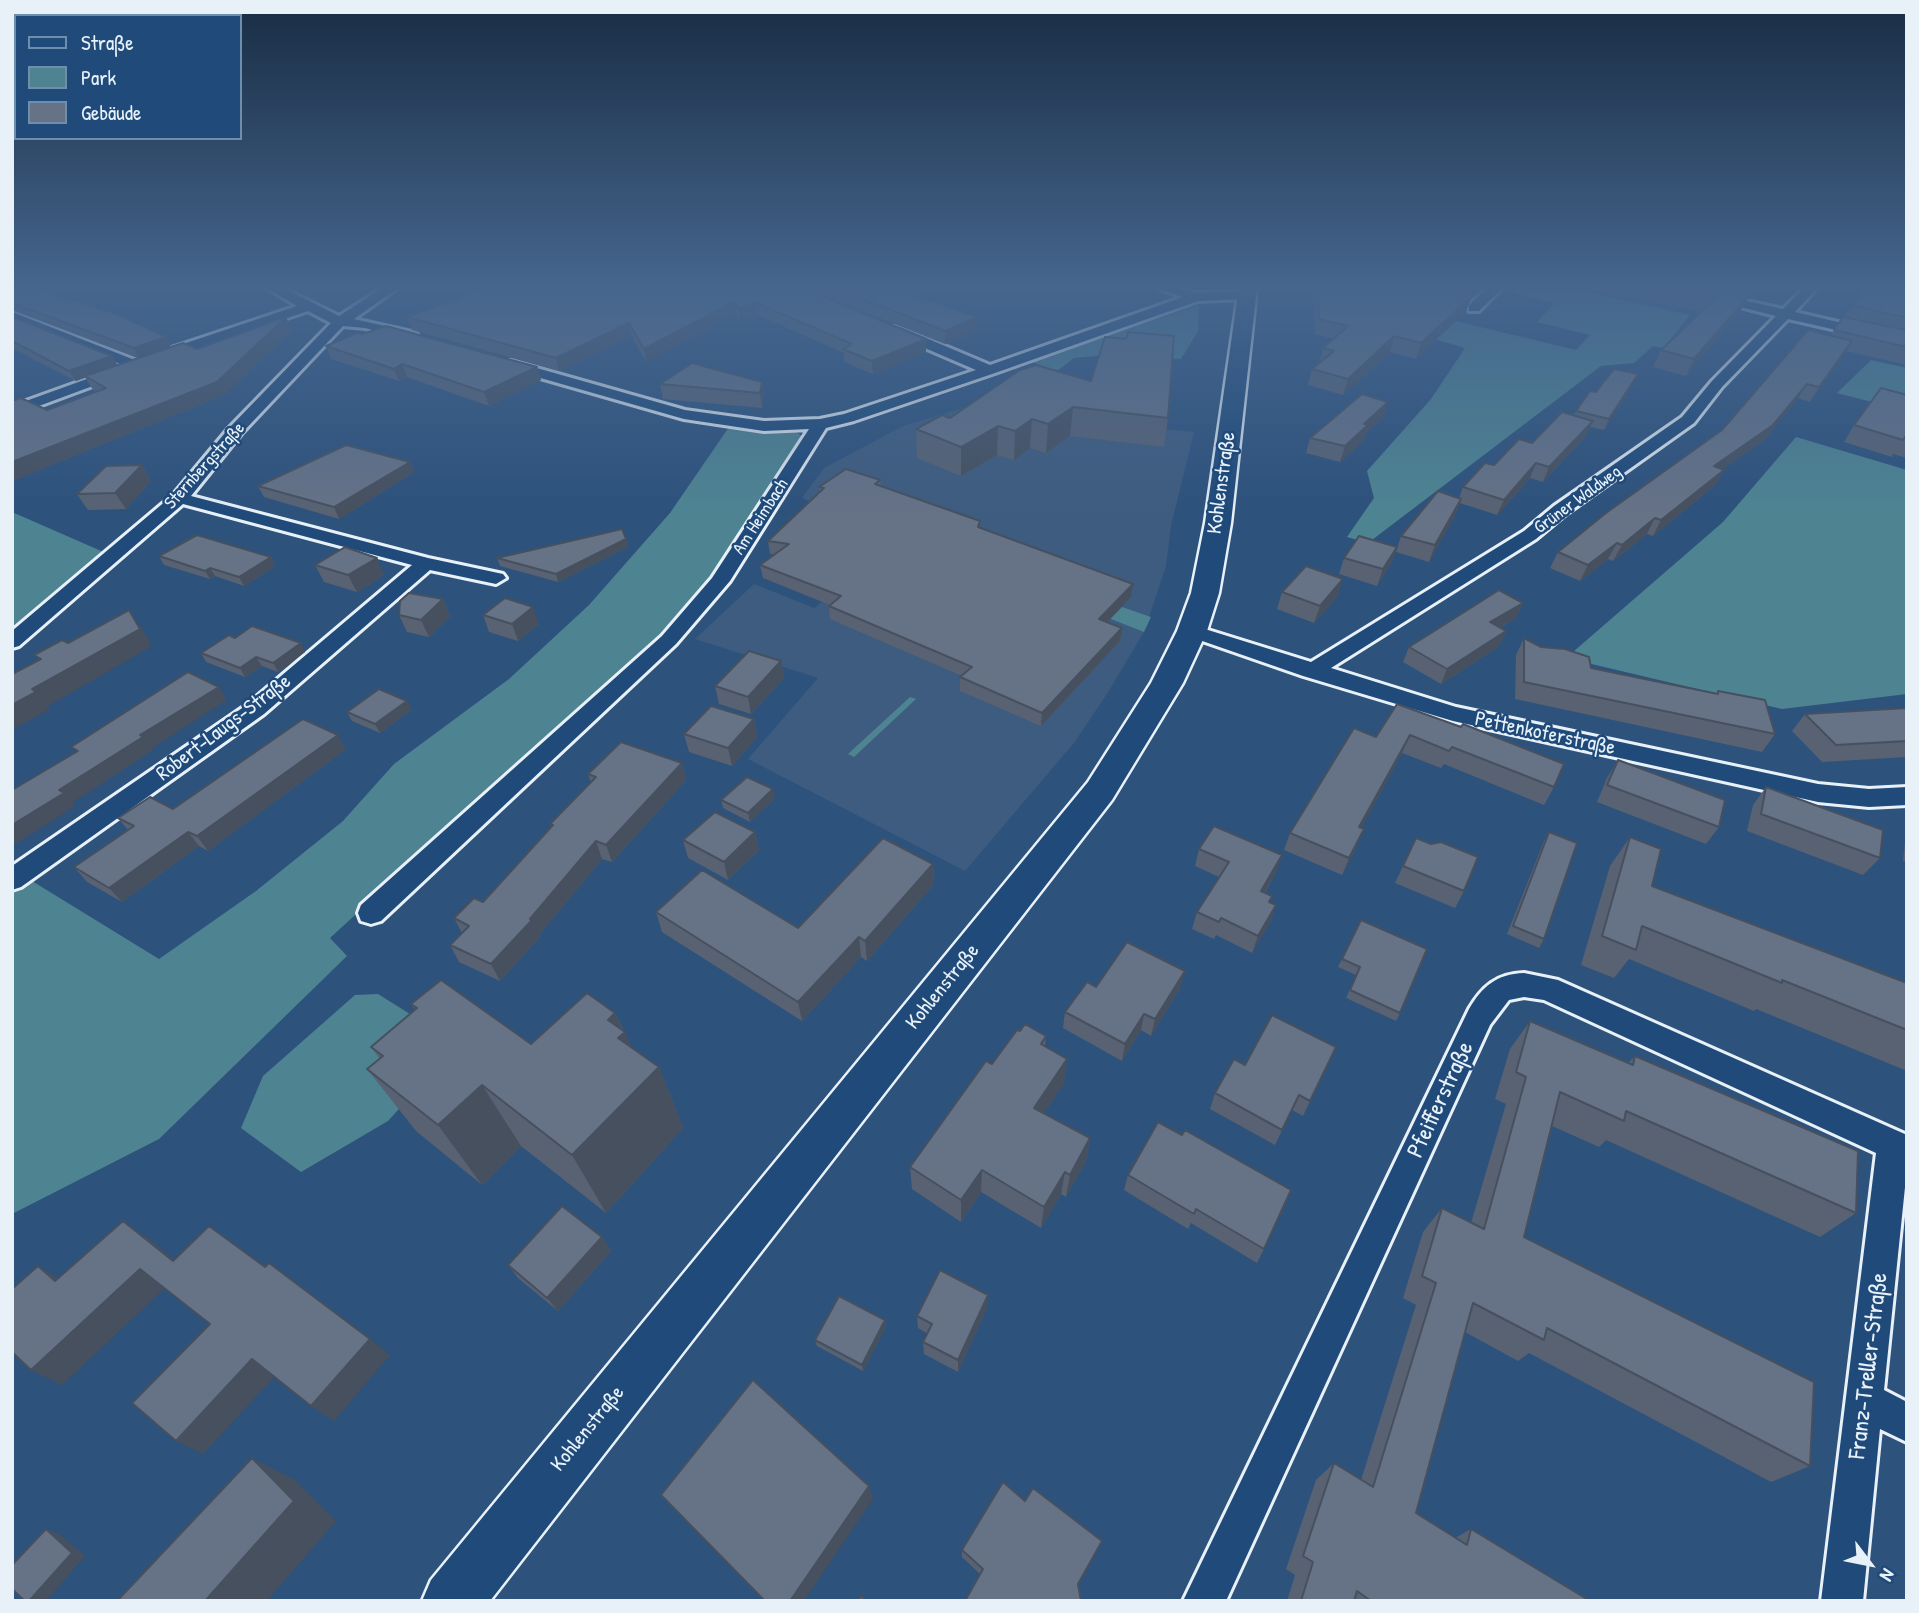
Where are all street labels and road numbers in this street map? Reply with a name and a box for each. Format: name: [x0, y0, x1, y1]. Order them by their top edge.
street label: Sternbergstraße: [160, 418, 250, 514]
street label: Kohlenstraße: [1202, 430, 1242, 536]
street label: Grüner Waldweg: [1530, 461, 1626, 539]
street label: Am Heimbach: [729, 475, 793, 559]
street label: Robert-Laugs-Straße: [152, 669, 296, 787]
street label: Pettenkoferstraße: [1472, 707, 1618, 761]
street label: Kohlenstraße: [901, 939, 985, 1035]
street label: Pfeifferstraße: [1402, 1037, 1480, 1163]
street label: Franz-Treller-Straße: [1843, 1271, 1895, 1461]
street label: Kohlenstraße: [546, 1381, 630, 1477]

